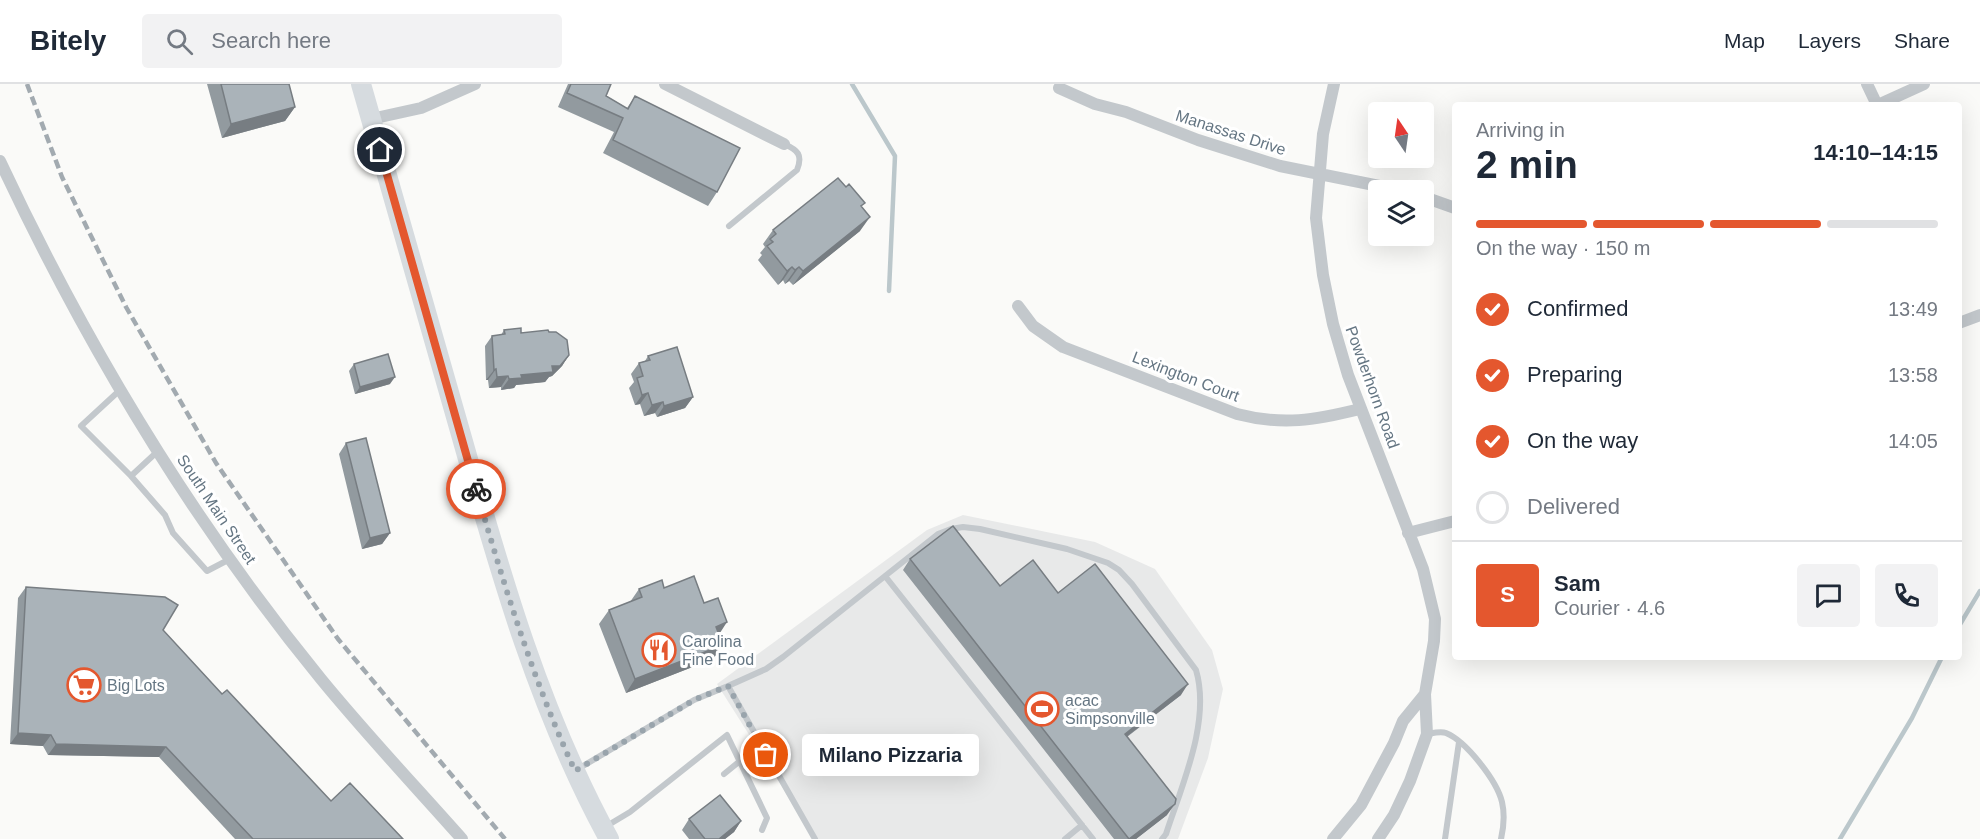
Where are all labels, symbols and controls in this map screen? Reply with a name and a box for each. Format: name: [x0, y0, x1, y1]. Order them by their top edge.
search box: [142, 14, 562, 68]
text: Bitely: [30, 25, 106, 56]
icon: search: [163, 25, 196, 58]
text: Search here: [211, 28, 331, 53]
text: Map: [1724, 29, 1765, 52]
text: Layers: [1798, 29, 1861, 52]
text: Share: [1894, 29, 1950, 52]
north arrow: [1368, 102, 1434, 168]
map controls: [1368, 102, 1434, 246]
street label: Manassas Drive: [1174, 107, 1288, 158]
text: Arriving in: [1476, 119, 1565, 141]
pin: [354, 124, 405, 175]
icon: home: [363, 133, 396, 166]
text: 14:10–14:15: [1813, 140, 1938, 165]
text: 2 min: [1476, 143, 1578, 186]
button: layers: [1368, 180, 1434, 246]
text: On the way · 150 m: [1476, 237, 1651, 259]
icon: check: [1476, 293, 1509, 326]
text: Confirmed: [1527, 296, 1628, 321]
text: 13:49: [1888, 298, 1938, 320]
street label: Powderhorn Road: [1342, 324, 1403, 451]
street label: Lexington Court: [1130, 348, 1242, 405]
icon: check: [1476, 359, 1509, 392]
text: Preparing: [1527, 362, 1622, 387]
text: 13:58: [1888, 364, 1938, 386]
icon: check: [1476, 425, 1509, 458]
text: On the way: [1527, 428, 1638, 453]
text: 14:05: [1888, 430, 1938, 452]
street label: South Main Street: [174, 451, 260, 568]
courier: [446, 459, 506, 519]
icon: bike: [460, 473, 493, 506]
text: Delivered: [1527, 494, 1620, 519]
button: chat: [1797, 564, 1860, 627]
button: phone: [1875, 564, 1938, 627]
text: Sam: [1554, 571, 1600, 596]
text: S: [1500, 582, 1515, 607]
text: Courier · 4.6: [1554, 597, 1665, 619]
restaurant icon: Carolina Fine Food: [641, 632, 677, 668]
place label: Carolina Fine Food: [682, 633, 754, 668]
supermarket icon: Big Lots: [66, 667, 102, 703]
place label: Big Lots: [107, 677, 165, 694]
sports icon: acac Simpsonville: [1024, 691, 1060, 727]
place label: acac Simpsonville: [1065, 692, 1155, 727]
pin: [740, 729, 791, 780]
callout: Milano Pizzaria: [802, 734, 979, 776]
icon: bag: [749, 738, 782, 771]
text: Milano Pizzaria: [819, 744, 962, 766]

